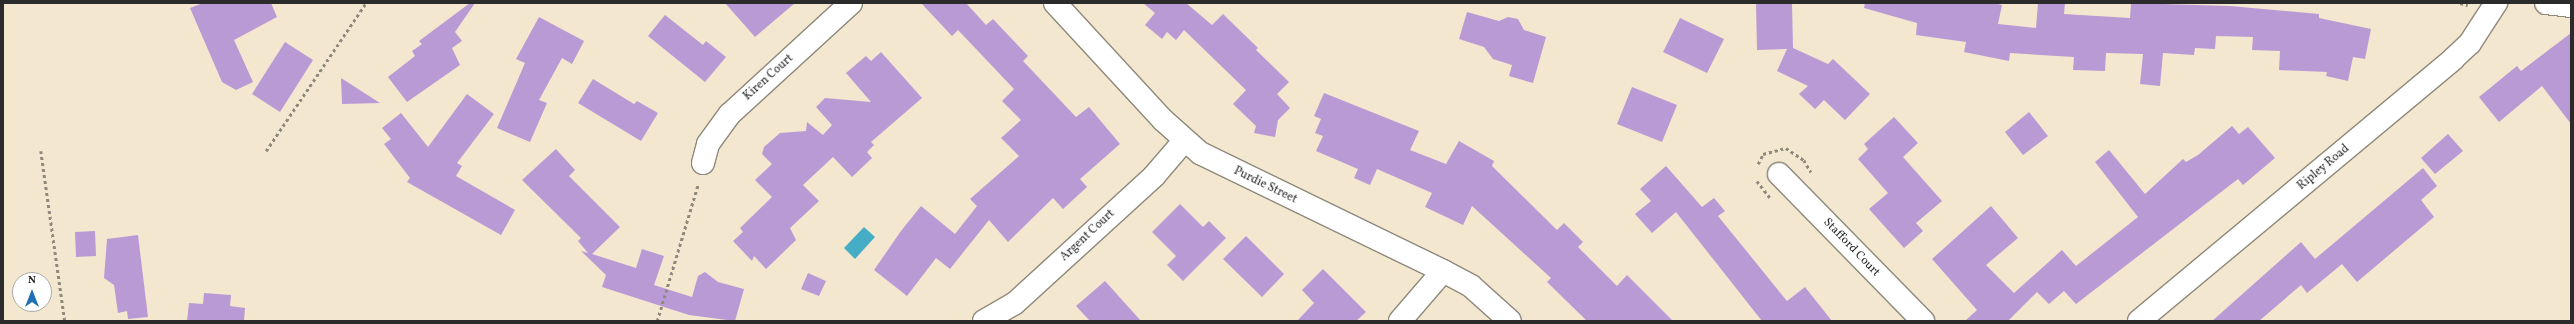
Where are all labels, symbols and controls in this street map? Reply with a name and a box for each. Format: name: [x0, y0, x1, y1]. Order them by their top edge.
street label: Kiren Court: [741, 52, 797, 104]
street label: Ripley Road: [2295, 142, 2353, 194]
street label: Purdie Street: [1231, 164, 1299, 208]
street label: Argent Court: [1058, 207, 1118, 265]
street label: Stafford Court: [1820, 216, 1882, 280]
north arrow: [12, 272, 52, 312]
text: N: [28, 273, 36, 288]

